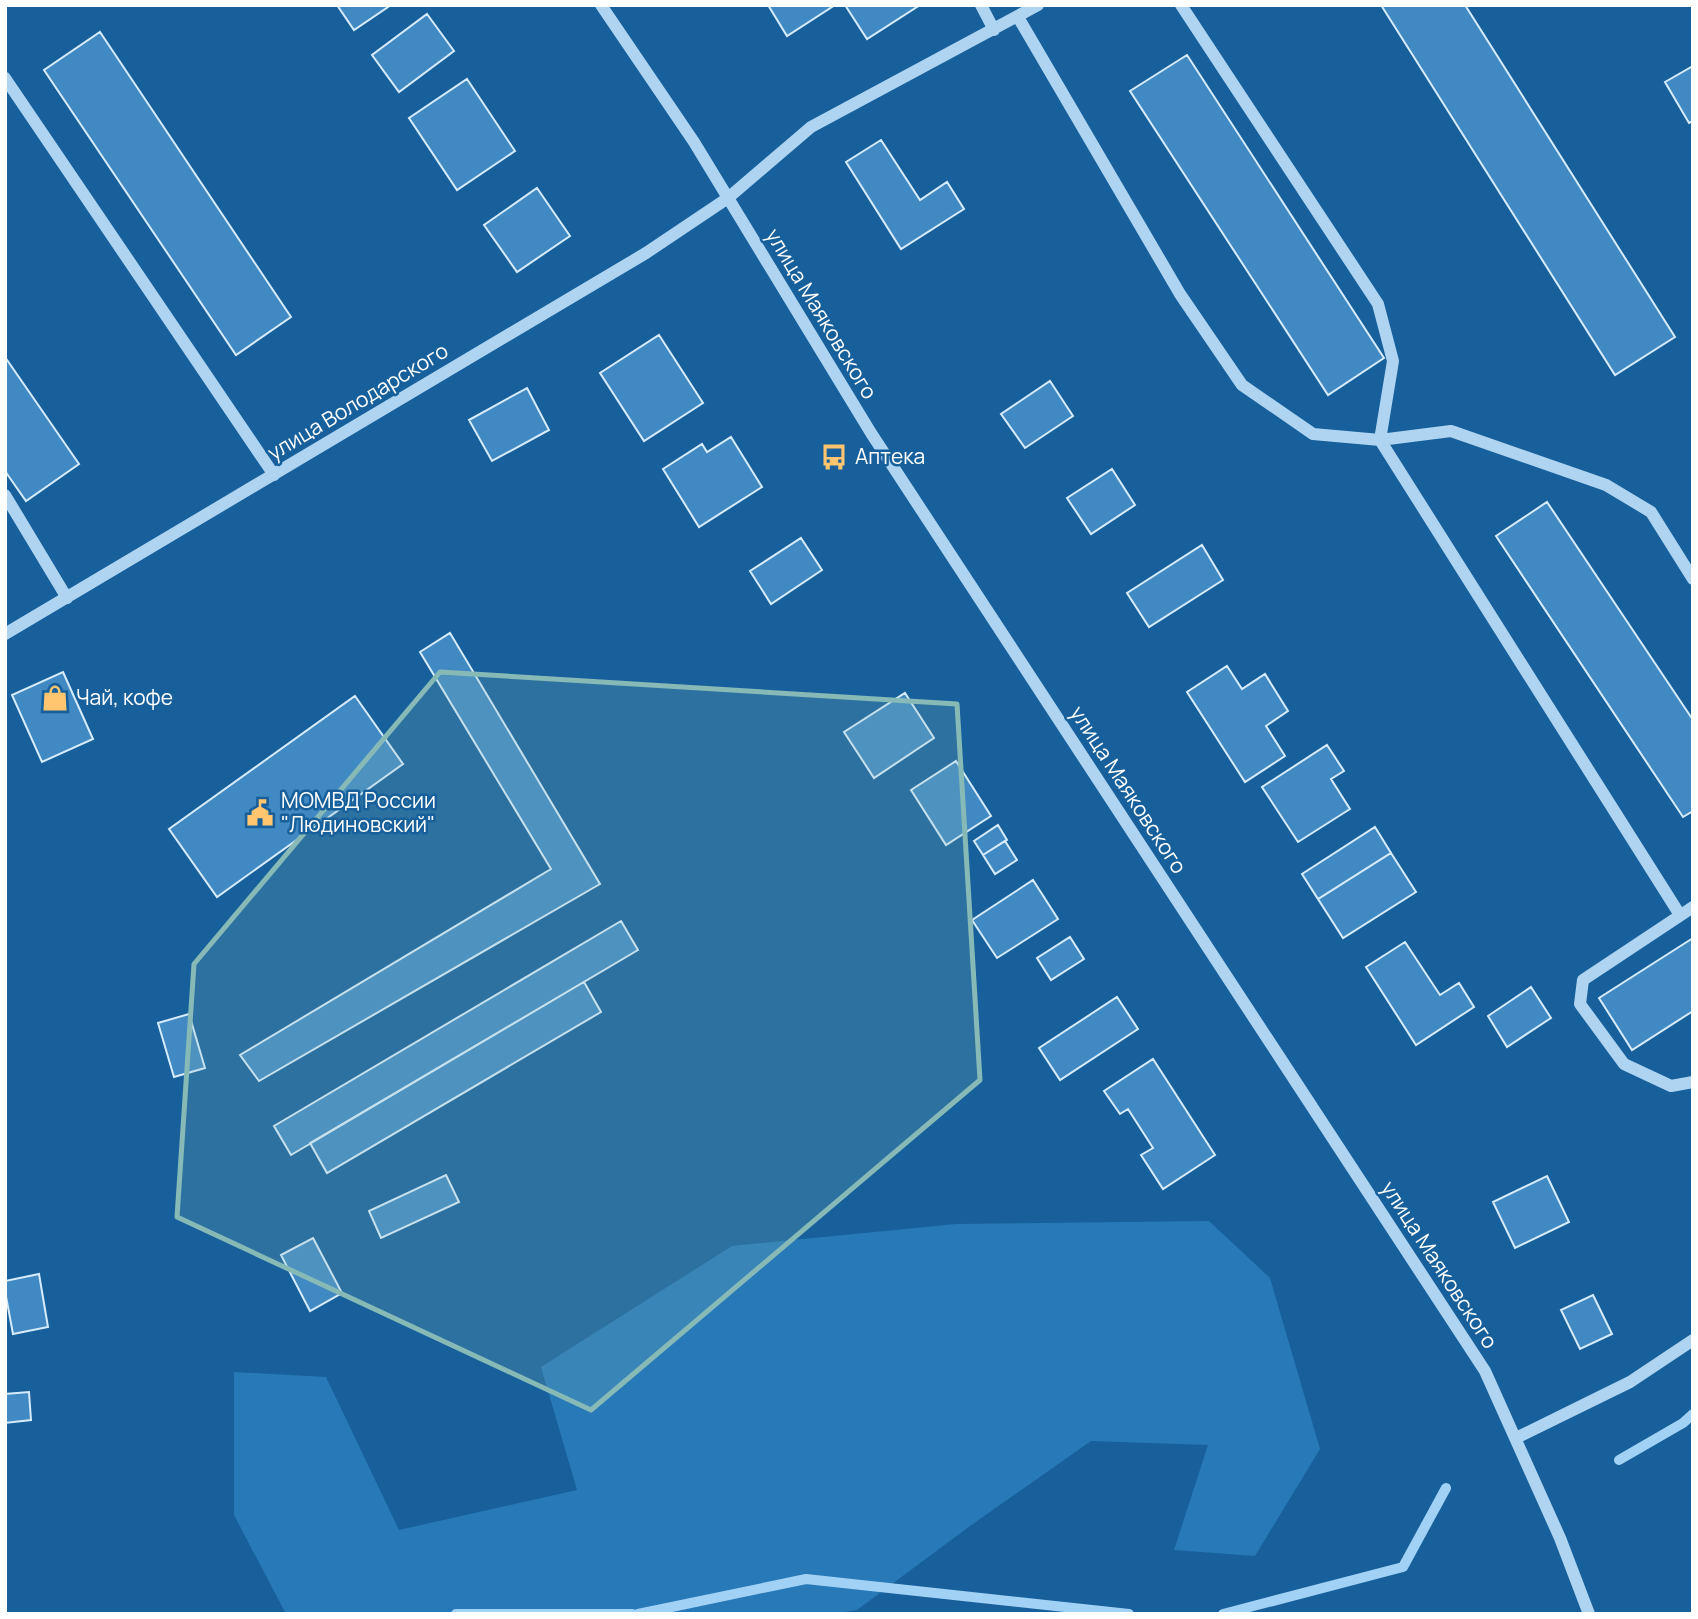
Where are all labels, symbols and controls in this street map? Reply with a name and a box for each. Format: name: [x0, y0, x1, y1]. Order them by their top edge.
street label: улица Маяковского: [760, 223, 884, 404]
street label: улица Володарского: [262, 336, 453, 466]
bus stop icon: Аптека: [819, 442, 849, 472]
place label: Аптека: [855, 442, 925, 470]
shop icon: Чай, кофе: [40, 683, 70, 713]
place label: Чай, кофе: [76, 683, 173, 711]
street label: улица Маяковского: [1064, 700, 1194, 879]
place label: МОМВД России "Людиновский": [281, 786, 436, 838]
public building icon: МОМВД России "Людиновский": [245, 798, 275, 828]
street label: улица Маяковского: [1375, 1175, 1505, 1354]

